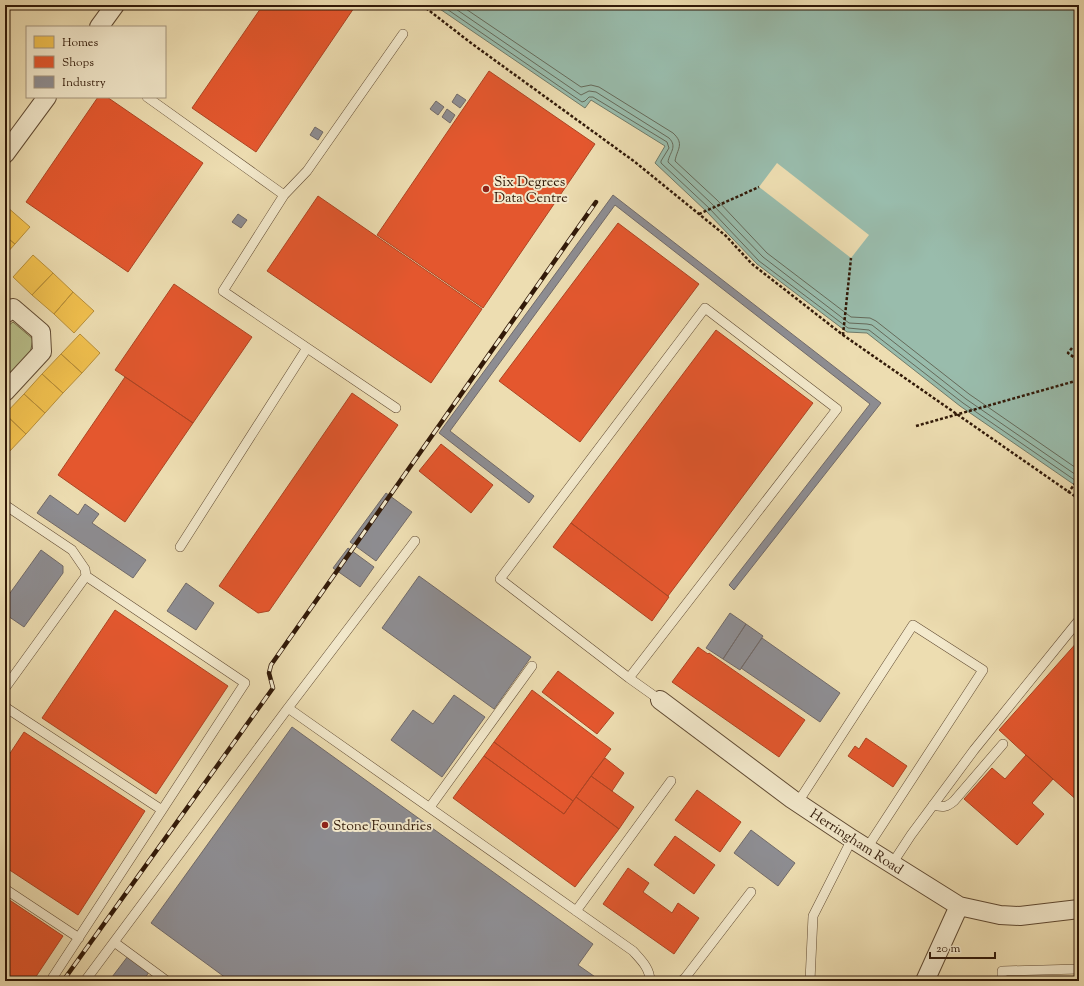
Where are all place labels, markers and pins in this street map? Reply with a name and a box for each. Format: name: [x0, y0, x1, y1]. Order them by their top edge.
place label: Six Degrees Data Centre: [494, 173, 568, 209]
marker: Six Degrees Data Centre: [481, 184, 491, 194]
place label: Stone Foundries: [333, 817, 432, 837]
marker: Stone Foundries: [320, 820, 330, 830]

